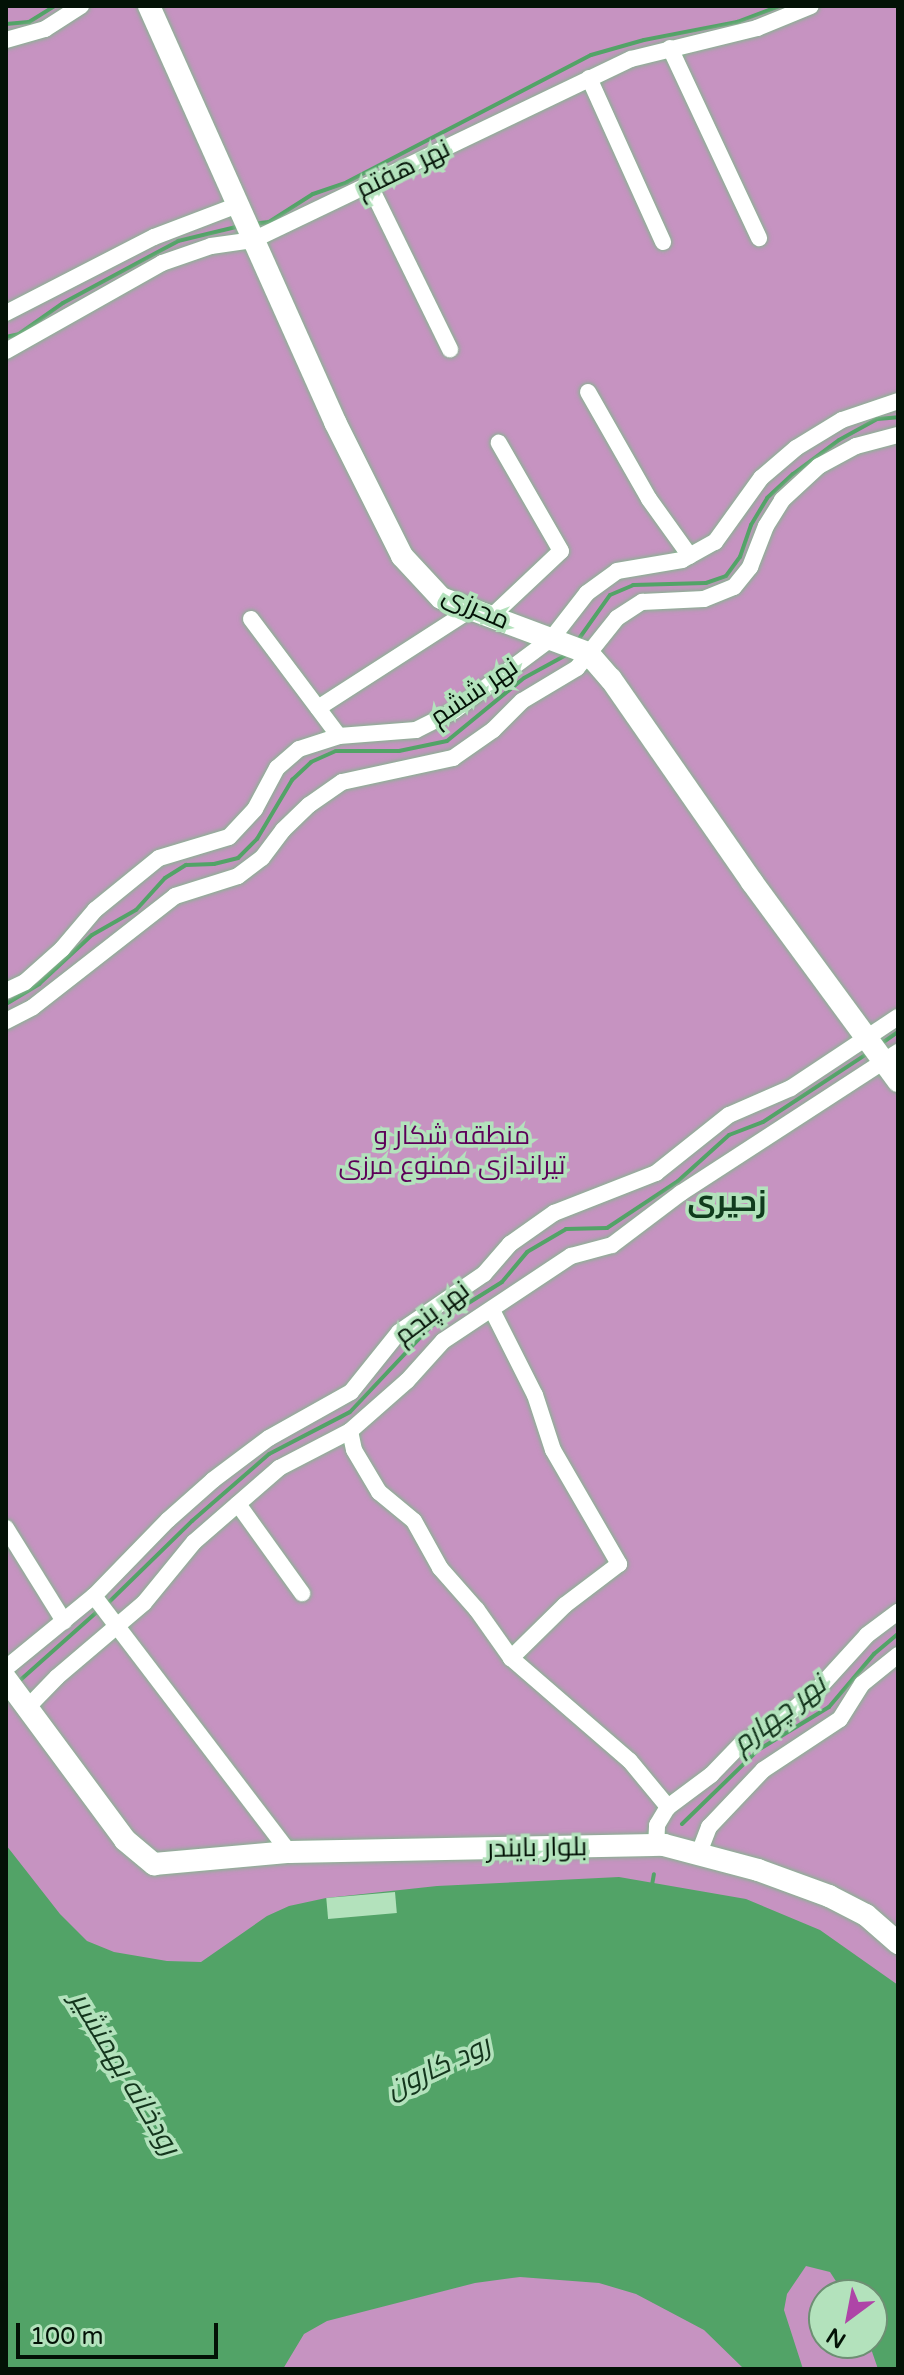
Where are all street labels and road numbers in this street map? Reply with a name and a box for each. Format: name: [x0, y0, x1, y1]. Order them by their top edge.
street label: نهر هفتم: [351, 133, 455, 205]
street label: محرزی: [438, 579, 514, 637]
street label: نهر ششم: [424, 651, 524, 733]
street label: نهر پنجم: [388, 1275, 476, 1351]
street label: بلوار بایندر: [486, 1832, 588, 1864]

